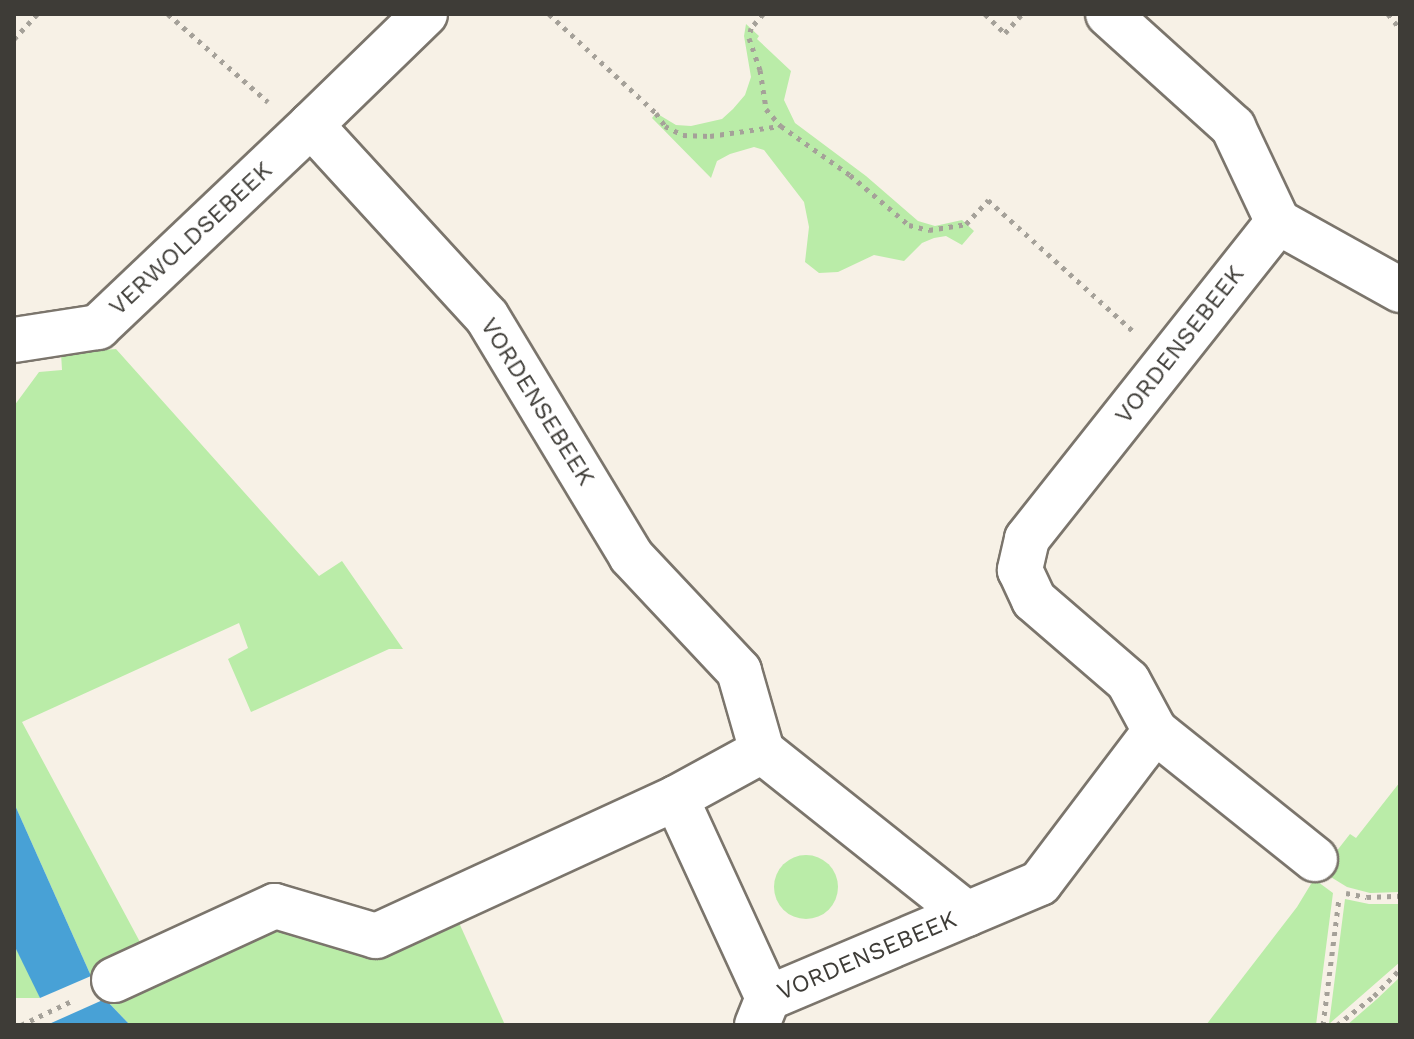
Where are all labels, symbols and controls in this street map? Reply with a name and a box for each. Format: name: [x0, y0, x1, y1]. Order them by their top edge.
street label: VERWOLDSEBEEK: [104, 156, 278, 322]
street label: VORDENSEBEEK: [1110, 260, 1250, 430]
street label: VORDENSEBEEK: [474, 313, 600, 491]
street label: VORDENSEBEEK: [773, 905, 961, 1007]

